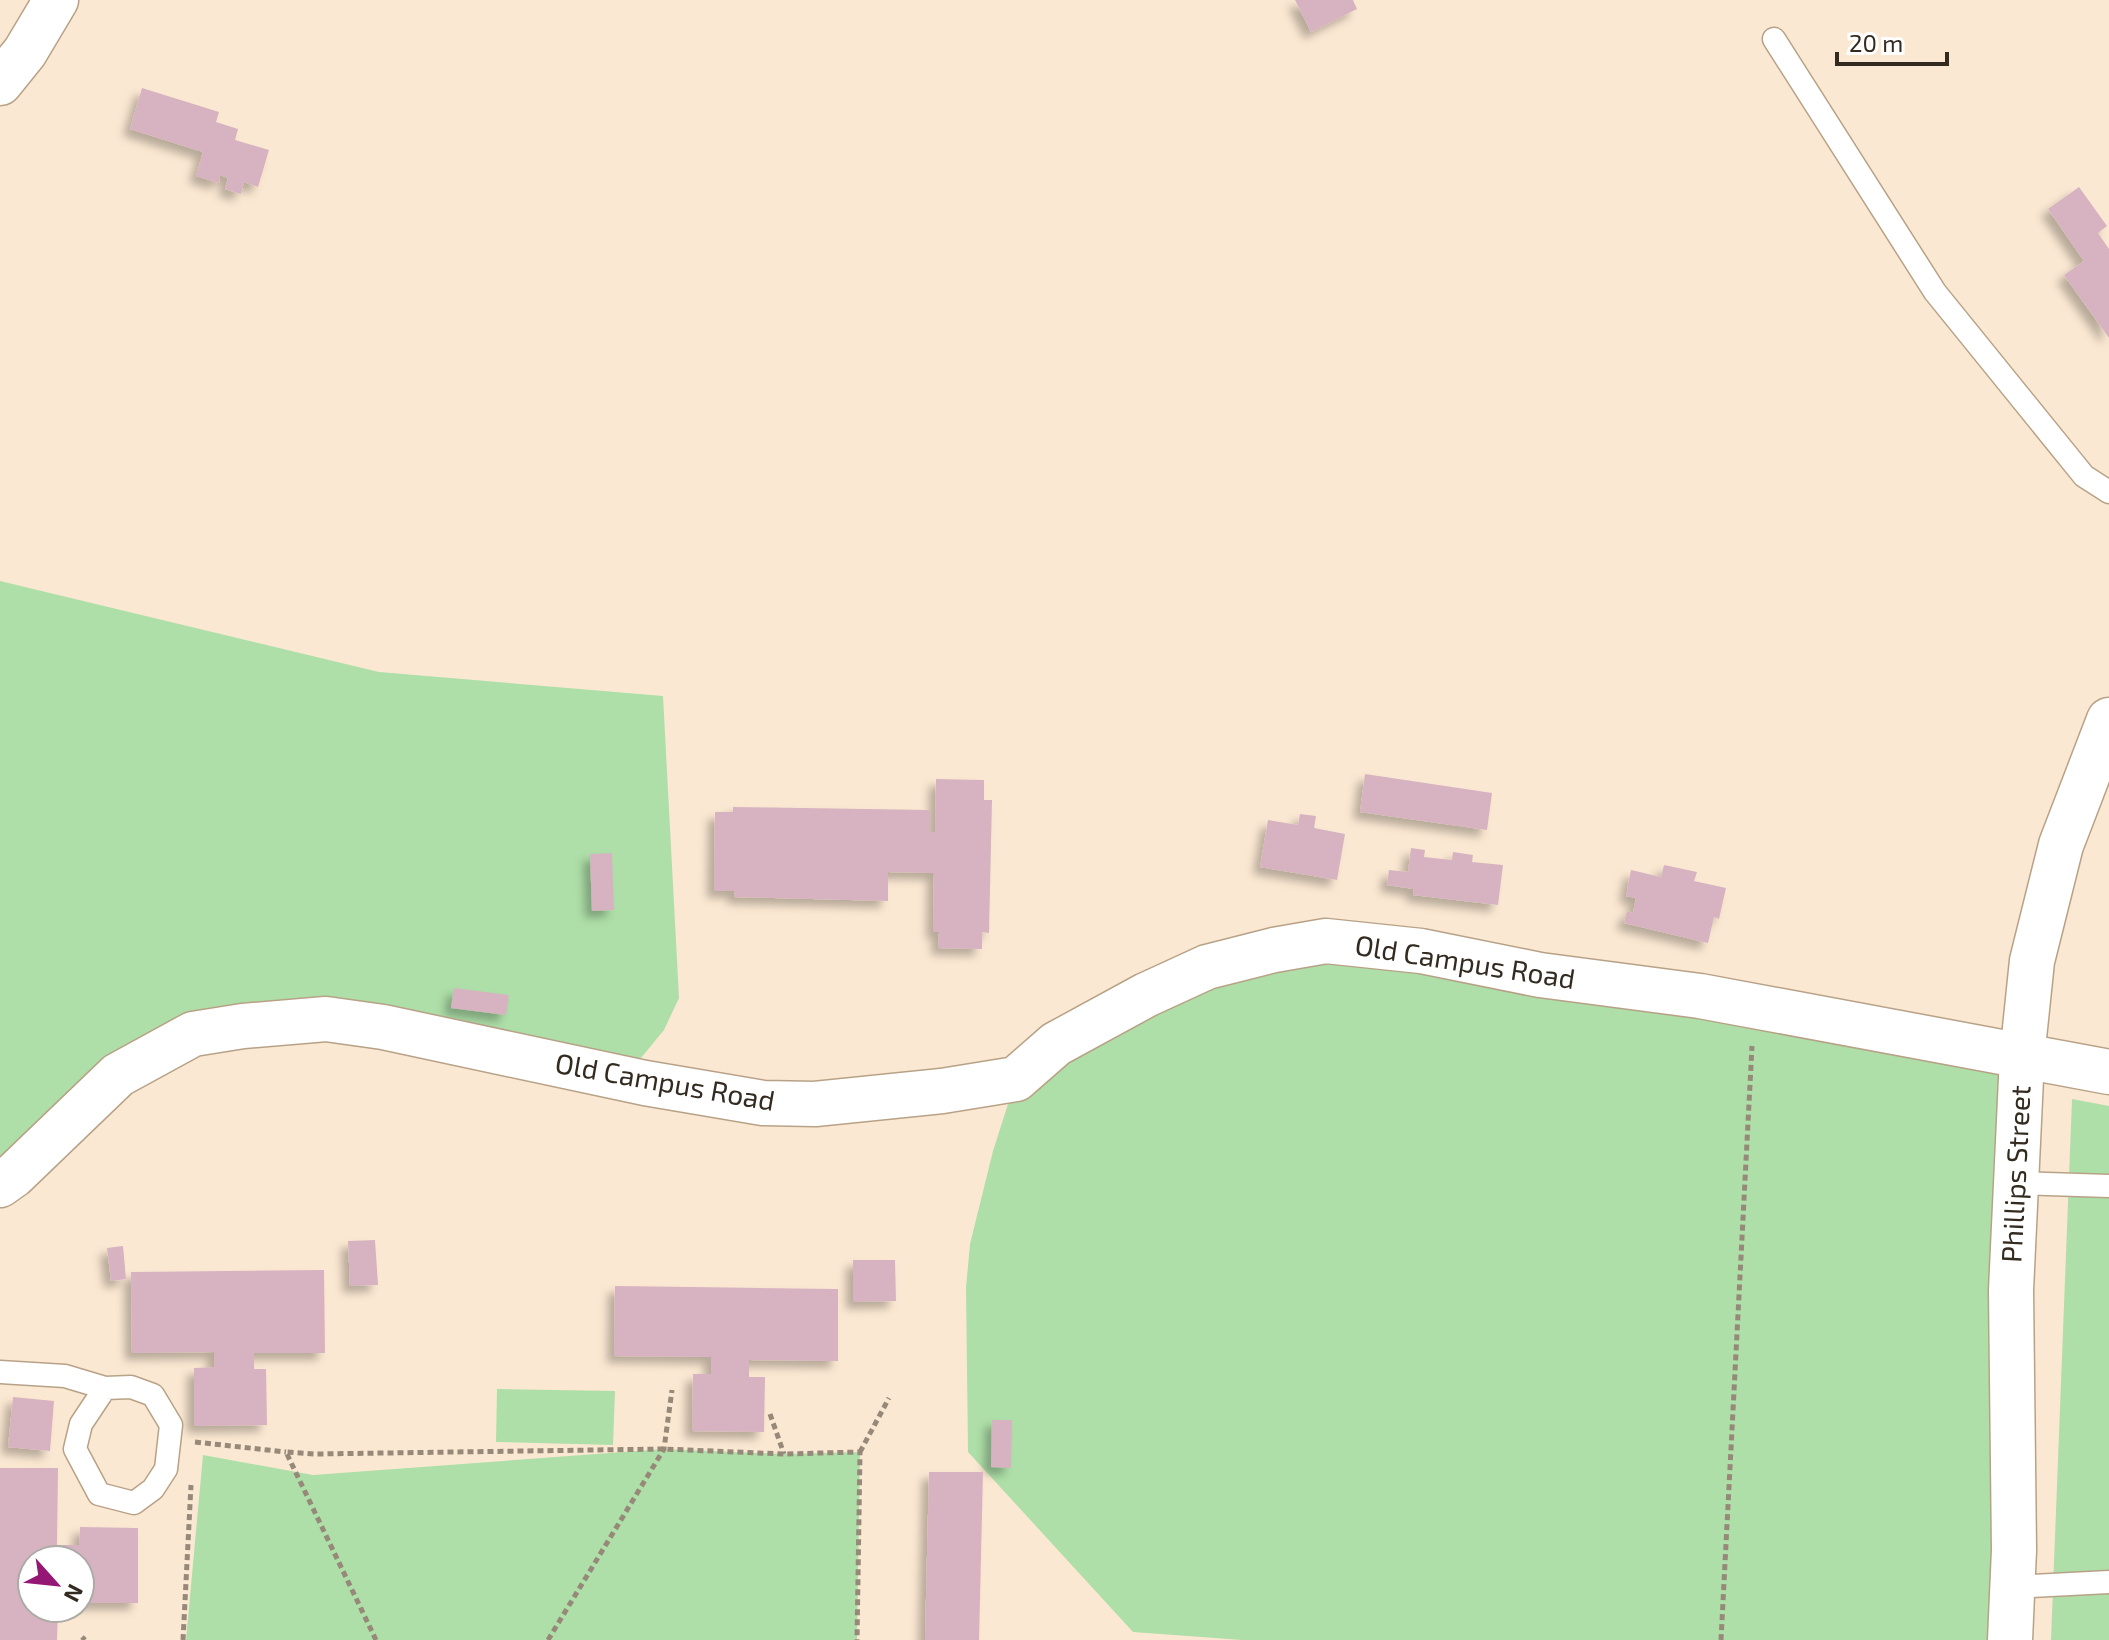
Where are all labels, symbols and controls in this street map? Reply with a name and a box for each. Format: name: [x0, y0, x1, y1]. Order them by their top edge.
scale bar: [1837, 16, 1947, 66]
text: 20 m: [1849, 28, 1903, 57]
street label: Old Campus Road: [1353, 927, 1578, 995]
street label: Old Campus Road: [553, 1045, 778, 1117]
street label: Phillips Street: [1993, 1084, 2037, 1264]
north arrow: [16, 1544, 96, 1624]
text: N: [60, 1581, 90, 1607]

